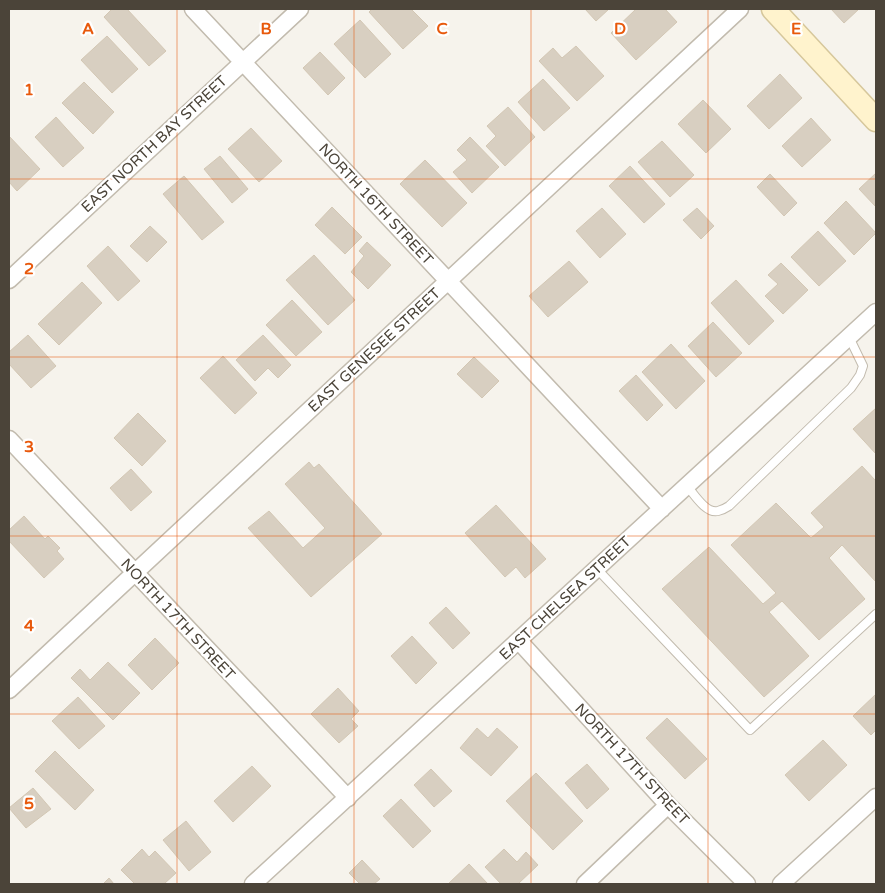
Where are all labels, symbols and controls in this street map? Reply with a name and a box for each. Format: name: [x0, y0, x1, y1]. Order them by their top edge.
text: A: [82, 19, 94, 39]
text: B: [260, 19, 272, 39]
text: C: [436, 19, 448, 39]
text: D: [614, 19, 626, 39]
text: E: [791, 19, 801, 39]
street label: EAST NORTH BAY STREET: [77, 72, 231, 216]
text: 1: [24, 80, 34, 100]
street label: NORTH 16TH STREET: [315, 140, 437, 268]
text: 2: [24, 259, 34, 279]
street label: EAST GENESEE STREET: [304, 284, 444, 416]
text: 3: [24, 437, 34, 457]
street label: EAST CHELSEA STREET: [496, 532, 634, 664]
street label: NORTH 17TH STREET: [117, 555, 239, 683]
text: 4: [24, 616, 34, 636]
street label: NORTH 17TH STREET: [571, 700, 693, 828]
text: 5: [24, 794, 34, 814]

